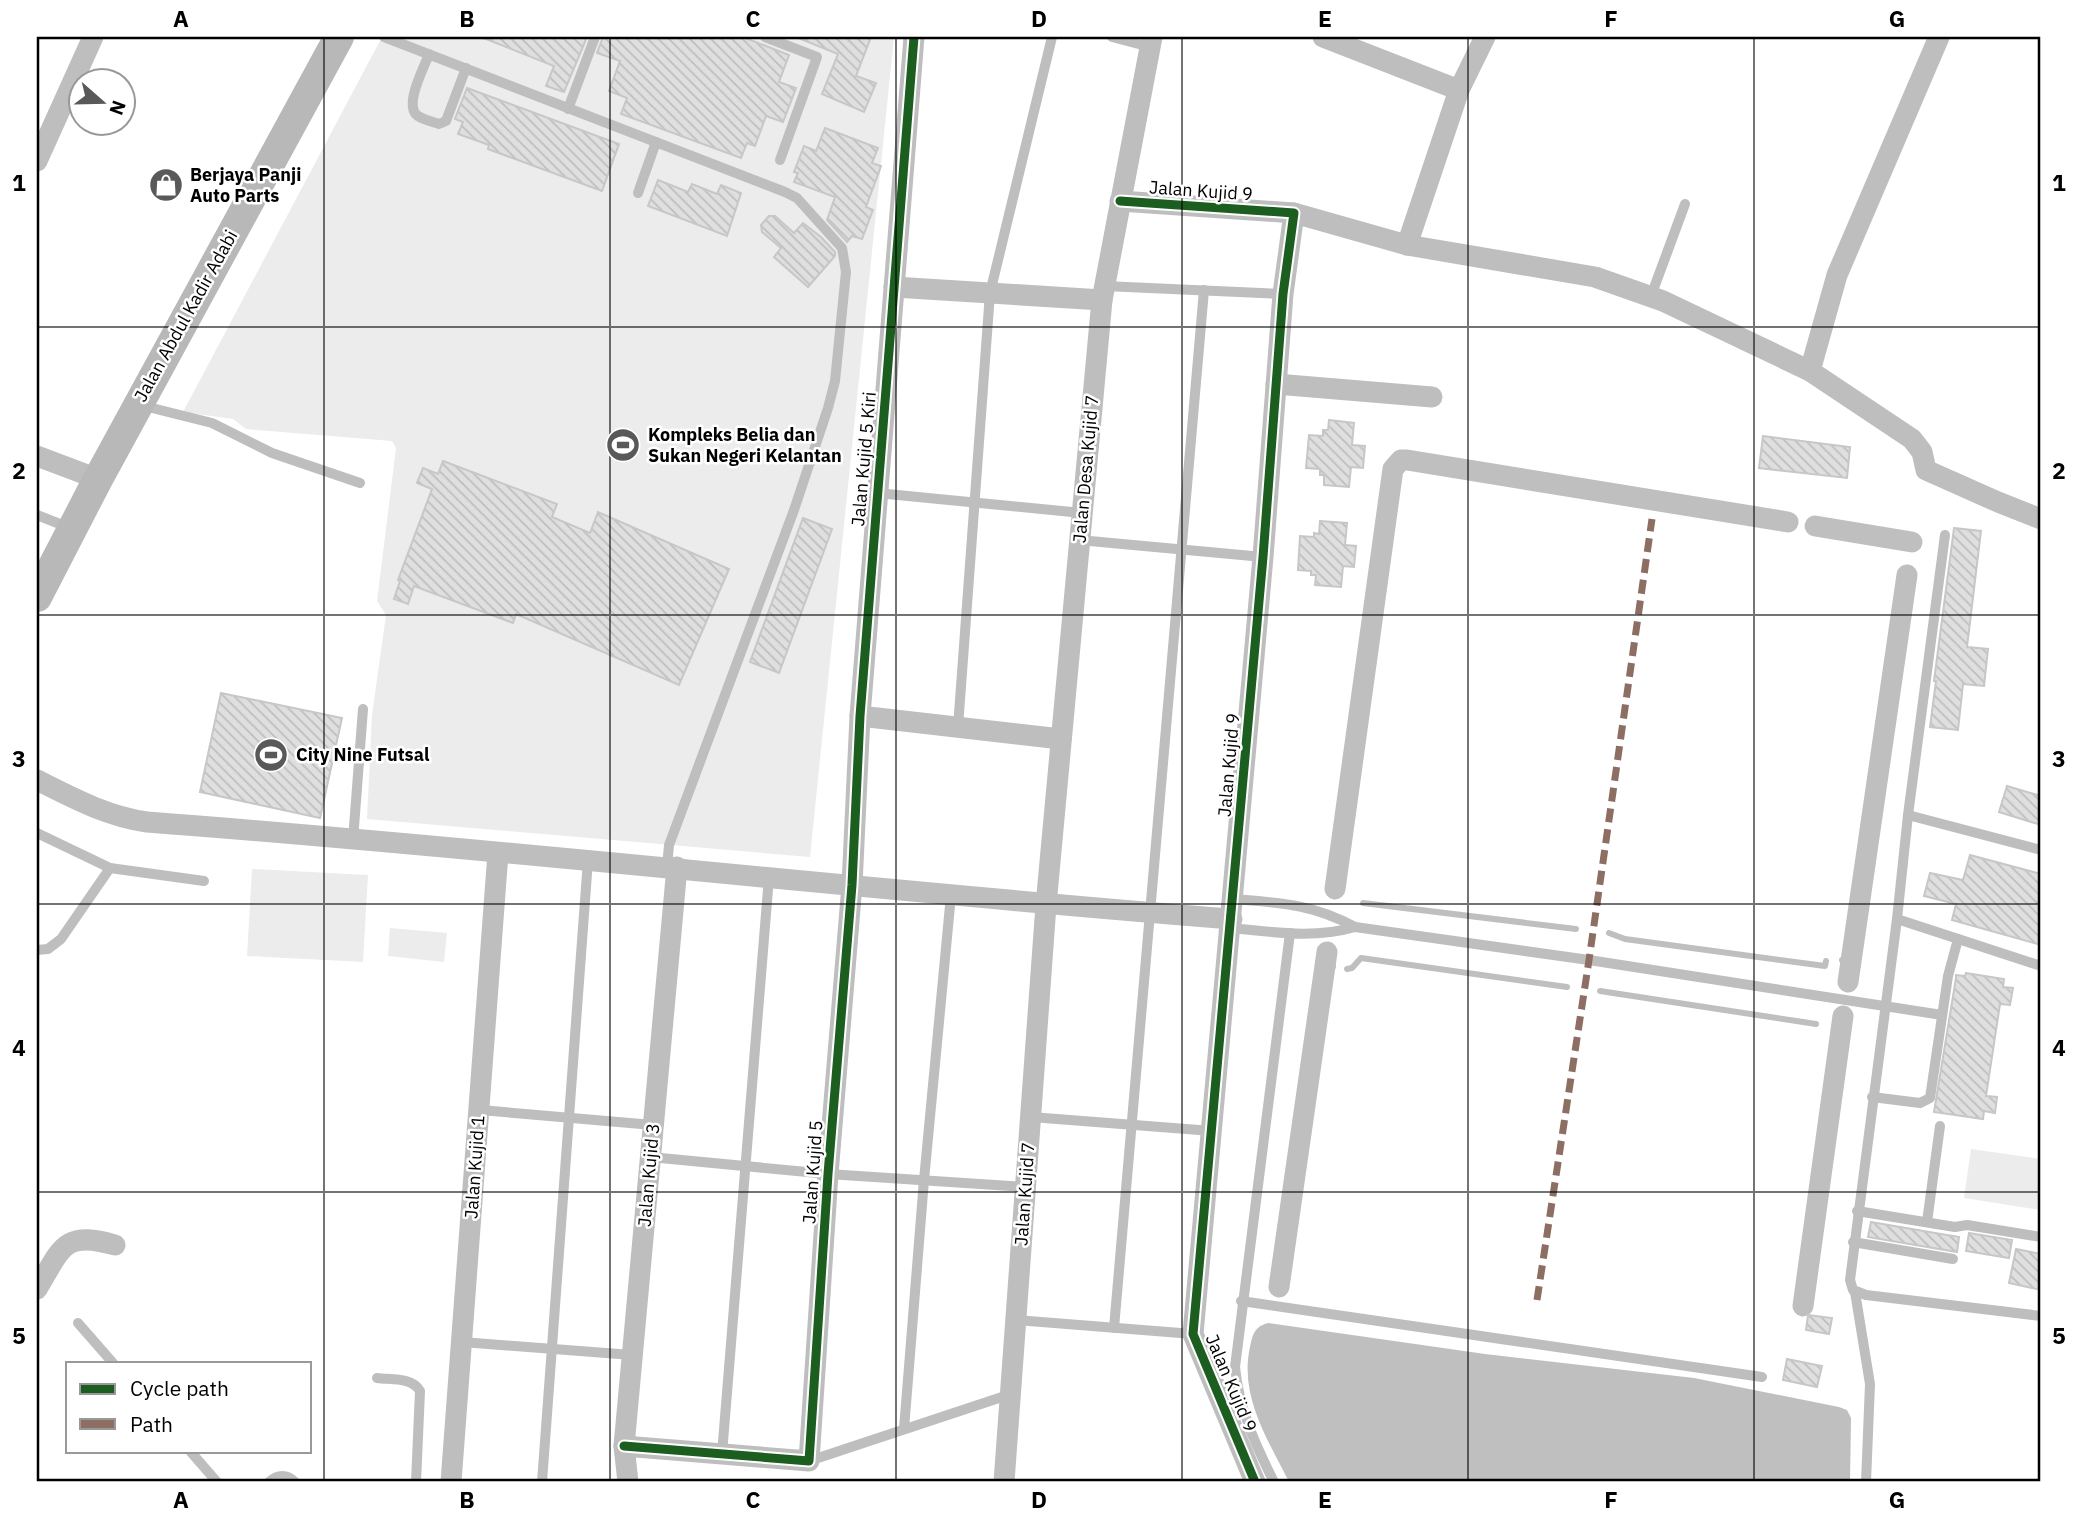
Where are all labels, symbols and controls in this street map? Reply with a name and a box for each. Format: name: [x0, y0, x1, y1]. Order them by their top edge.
text: A: [173, 3, 189, 33]
text: B: [459, 3, 475, 33]
text: C: [746, 3, 761, 33]
text: D: [1031, 3, 1047, 33]
text: E: [1318, 3, 1332, 33]
text: F: [1604, 3, 1618, 33]
text: G: [1889, 3, 1905, 33]
north arrow: [66, 66, 136, 136]
text: N: [104, 97, 132, 118]
place label: Berjaya Panji Auto Parts: [190, 163, 301, 207]
shop icon: Berjaya Panji Auto Parts: [147, 166, 185, 204]
text: 1: [12, 167, 26, 197]
text: 1: [2052, 167, 2066, 197]
street label: Jalan Kujid 9: [1148, 175, 1254, 206]
street label: Jalan Abdul Kadir Adabi: [129, 226, 242, 406]
street label: Jalan Kujid 5 Kiri: [846, 391, 881, 527]
street label: Jalan Desa Kujid 7: [1068, 394, 1103, 544]
place label: Kompleks Belia dan Sukan Negeri Kelantan: [648, 423, 842, 467]
sports icon: Kompleks Belia dan Sukan Negeri Kelantan: [604, 426, 642, 464]
text: 2: [12, 455, 26, 485]
text: 2: [2052, 455, 2066, 485]
street label: Jalan Kujid 9: [1213, 712, 1244, 818]
sports icon: City Nine Futsal: [252, 736, 290, 774]
text: 3: [12, 743, 26, 773]
place label: City Nine Futsal: [296, 743, 430, 766]
text: 3: [2052, 743, 2066, 773]
text: 4: [12, 1032, 26, 1062]
text: 4: [2052, 1032, 2066, 1062]
street label: Jalan Kujid 1: [459, 1114, 490, 1220]
street label: Jalan Kujid 5: [797, 1119, 828, 1225]
street label: Jalan Kujid 3: [633, 1122, 664, 1228]
street label: Jalan Kujid 7: [1009, 1141, 1040, 1247]
text: 5: [12, 1320, 26, 1350]
text: 5: [2052, 1320, 2066, 1350]
street label: Jalan Kujid 9: [1201, 1331, 1262, 1435]
legend: [66, 1362, 312, 1452]
text: Cycle path: [130, 1374, 229, 1402]
text: Path: [130, 1410, 173, 1438]
text: A: [173, 1484, 189, 1514]
text: B: [459, 1484, 475, 1514]
text: C: [746, 1484, 761, 1514]
text: D: [1031, 1484, 1047, 1514]
text: E: [1318, 1484, 1332, 1514]
text: F: [1604, 1484, 1618, 1514]
text: G: [1889, 1484, 1905, 1514]

